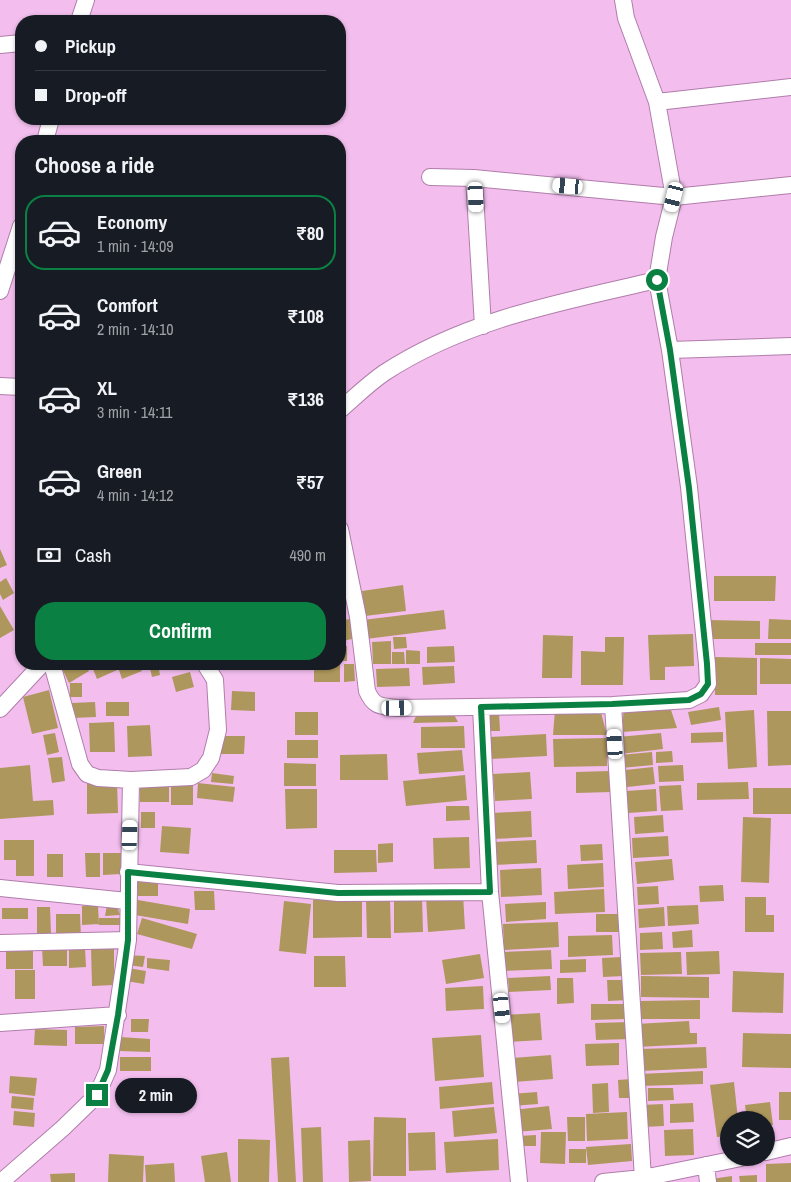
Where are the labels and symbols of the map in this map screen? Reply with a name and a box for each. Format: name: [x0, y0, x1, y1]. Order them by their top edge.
car: [552, 177, 583, 195]
car: [663, 181, 684, 213]
car: [467, 182, 484, 212]
route start: [646, 269, 668, 291]
car: [381, 700, 412, 716]
car: [606, 729, 623, 759]
car: [121, 820, 138, 850]
car: [492, 992, 511, 1024]
callout: 2 min: [114, 1078, 197, 1112]
route end: [86, 1084, 108, 1106]

